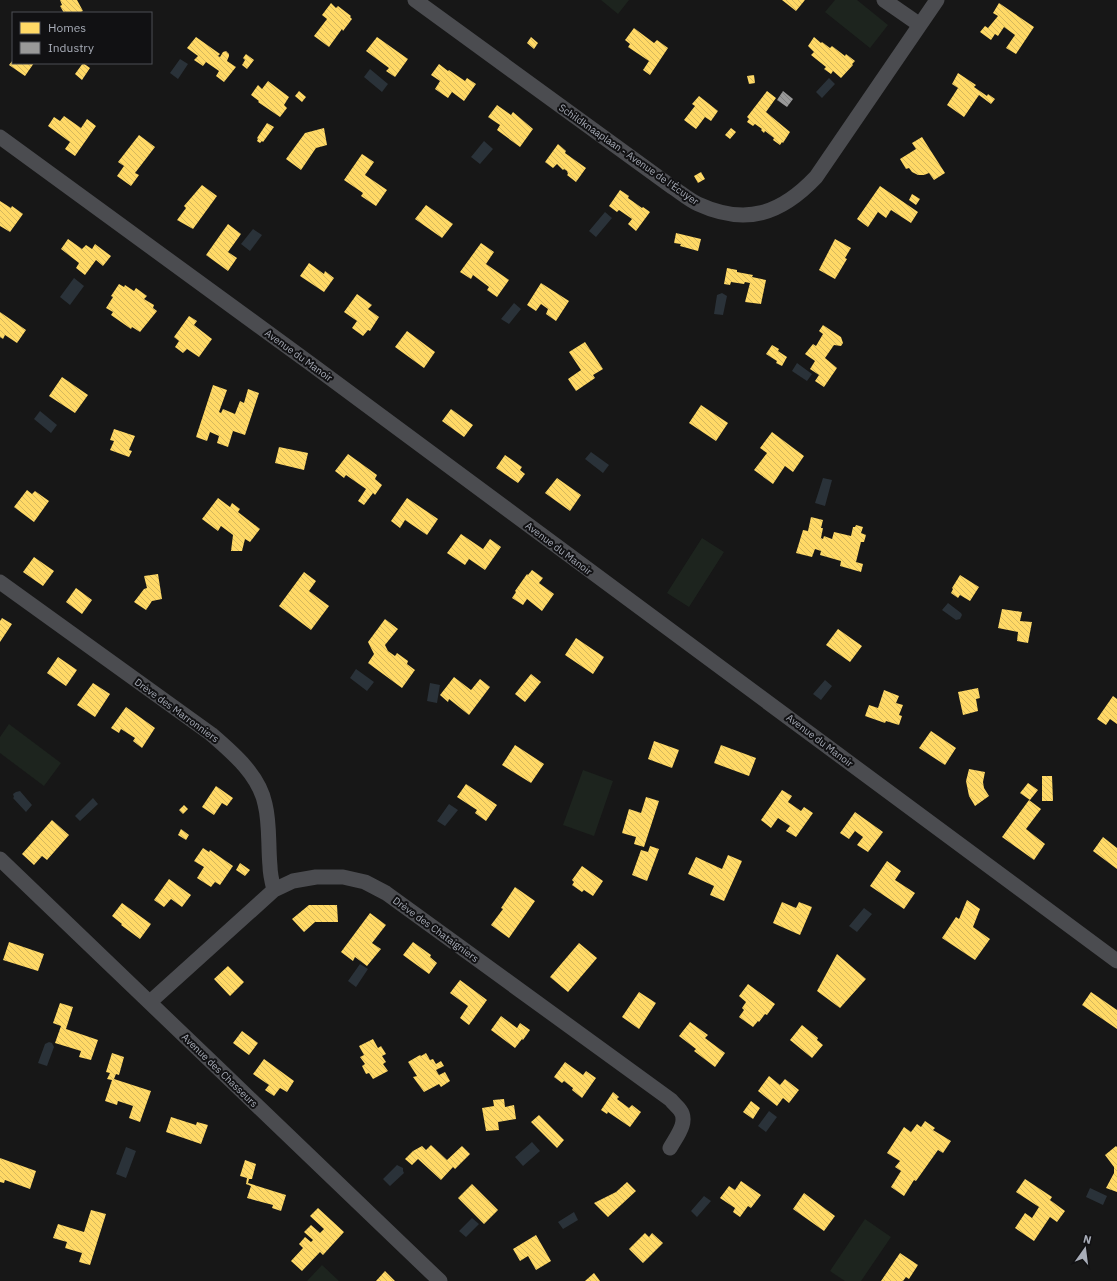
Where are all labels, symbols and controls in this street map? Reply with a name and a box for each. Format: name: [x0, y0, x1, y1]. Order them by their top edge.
legend: [12, 12, 152, 64]
text: Homes: [48, 20, 86, 35]
text: Industry: [48, 40, 94, 55]
street label: Schildknaaplaan - Avenue de l'Écuyer: [556, 101, 701, 208]
street label: Avenue du Manoir: [262, 326, 335, 385]
street label: Avenue du Manoir: [523, 519, 595, 578]
street label: Drève des Marronniers: [132, 675, 222, 745]
street label: Avenue du Manoir: [784, 711, 856, 770]
street label: Drève des Chataigniers: [390, 894, 481, 965]
street label: Avenue des Chasseurs: [179, 1031, 261, 1110]
north arrow: [1065, 1229, 1105, 1269]
text: N: [1082, 1232, 1093, 1247]

